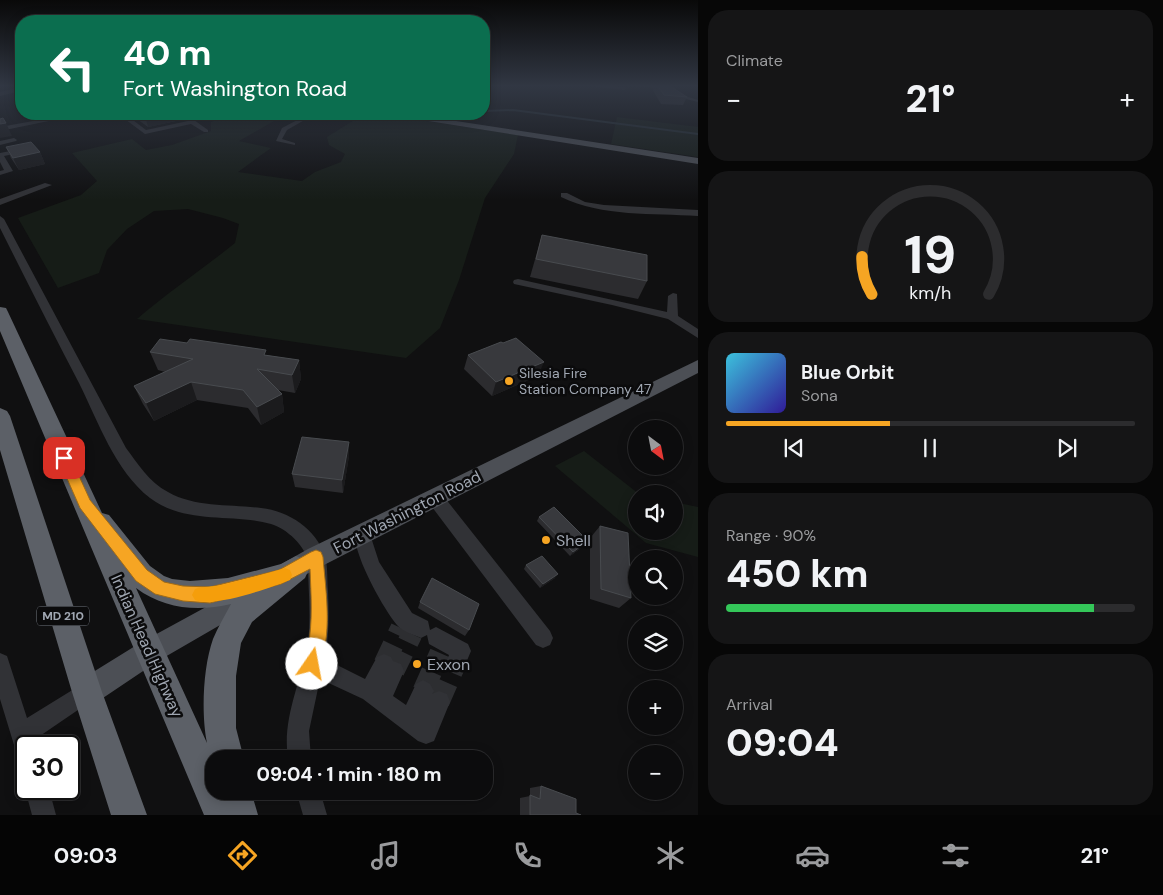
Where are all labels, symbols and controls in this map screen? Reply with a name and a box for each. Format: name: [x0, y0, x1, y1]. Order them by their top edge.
text: 40 m: [123, 30, 212, 76]
icon: left: [40, 35, 105, 100]
text: Climate: [726, 50, 783, 71]
text: Fort Washington Road: [123, 74, 347, 103]
text: 21°: [906, 74, 955, 124]
text: −: [726, 81, 741, 118]
text: +: [1120, 81, 1135, 118]
text: 19: [905, 221, 956, 289]
text: km/h: [909, 281, 952, 305]
text: Blue Orbit: [801, 360, 894, 385]
place label: Silesia Fire Station Company 47: [519, 364, 651, 398]
marker: Silesia Fire Station Company 47: [503, 375, 515, 387]
text: Sona: [801, 385, 838, 406]
north arrow: [628, 420, 682, 475]
map controls: [628, 420, 683, 800]
icon: previous: [780, 434, 808, 462]
icon: pause: [916, 434, 944, 462]
icon: next: [1053, 434, 1081, 462]
pin: [43, 437, 85, 479]
icon: arrive: [50, 444, 78, 472]
street label: Fort Washington Road: [330, 466, 484, 558]
button: sound: [628, 485, 683, 540]
text: Range · 90%: [726, 525, 816, 546]
place label: Shell: [556, 530, 591, 551]
marker: Shell: [540, 534, 552, 546]
text: 450 km: [726, 549, 868, 599]
button: search: [628, 550, 683, 605]
street label: Indian Head Highway: [106, 571, 188, 721]
road number: MD 210: [37, 606, 89, 626]
button: layers: [628, 615, 683, 670]
position arrow: [285, 637, 337, 689]
place label: Exxon: [427, 654, 470, 675]
marker: Exxon: [411, 658, 423, 670]
button: +: [628, 680, 683, 735]
text: Arrival: [726, 694, 773, 715]
text: 09:04: [726, 718, 839, 768]
speed limit sign: 30: [15, 735, 80, 800]
button: −: [628, 745, 683, 800]
text: 09:04 · 1 min · 180 m: [256, 762, 442, 787]
icon: directions: [225, 838, 260, 873]
icon: music: [368, 838, 403, 873]
icon: phone: [510, 838, 545, 873]
icon: climate: [653, 838, 688, 873]
icon: car: [795, 838, 830, 873]
icon: filters: [938, 838, 973, 873]
text: 09:03: [54, 841, 118, 870]
text: 21°: [1080, 841, 1109, 870]

